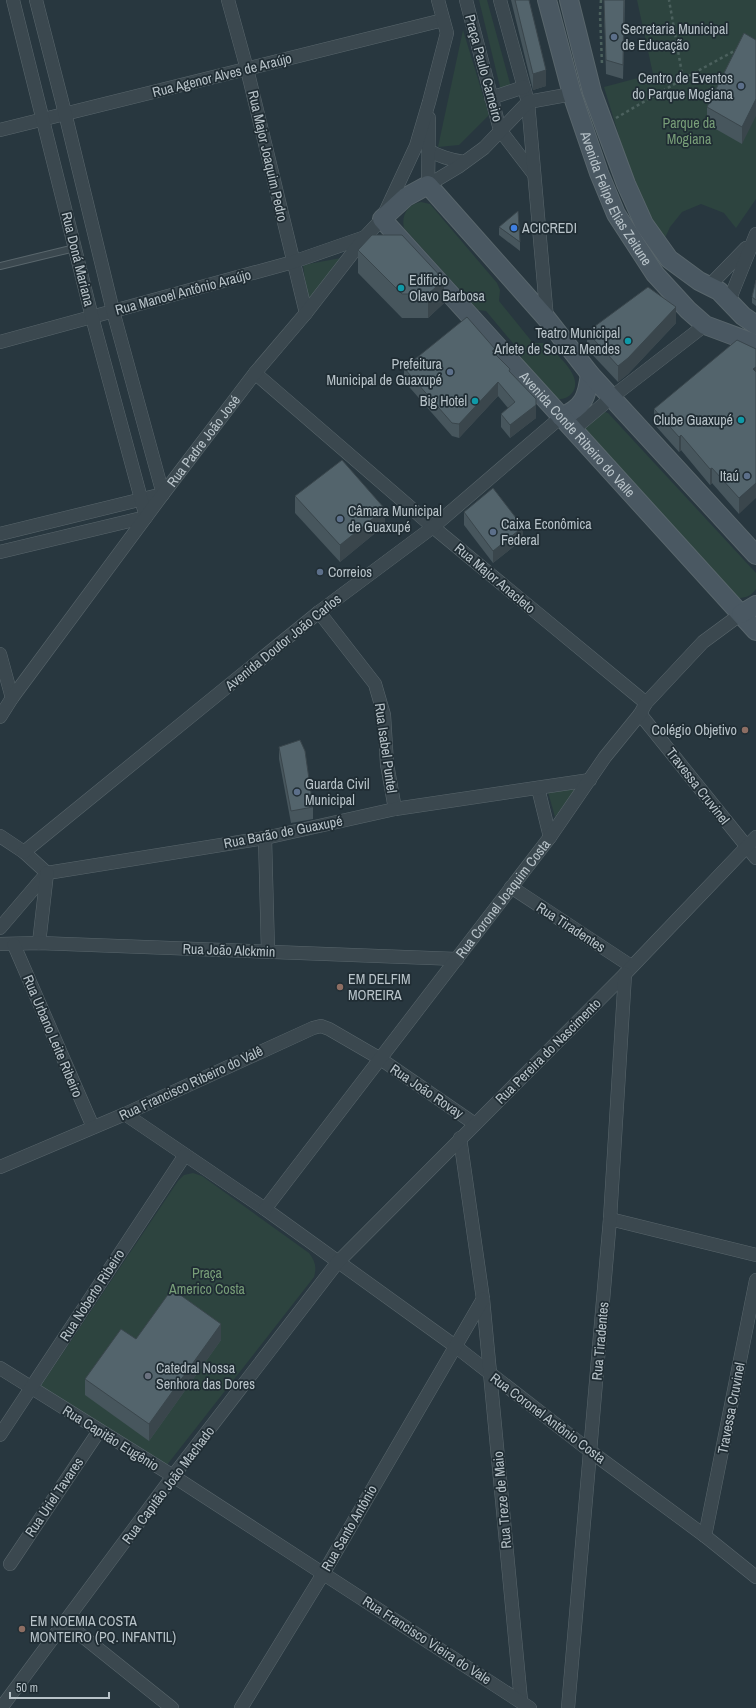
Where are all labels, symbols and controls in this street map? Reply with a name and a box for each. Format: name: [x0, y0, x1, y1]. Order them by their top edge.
street label: Praça Paulo Carneiro: [461, 12, 507, 124]
place label: Secretaria Municipal de Educação: [622, 20, 728, 54]
marker: Secretaria Municipal de Educação: [609, 32, 619, 42]
street label: Rua Agenor Alves de Araújo: [150, 49, 294, 101]
place label: Centro de Eventos do Parque Mogiana: [632, 69, 734, 103]
marker: Centro de Eventos do Parque Mogiana: [736, 81, 746, 91]
street label: Rua Major Joaquim Pedro: [244, 89, 292, 223]
park label: Parque da Mogiana: [663, 114, 716, 148]
street label: Avenida Felipe Elias Zeitune: [576, 128, 656, 269]
street label: Rua Doná Mariana: [58, 210, 99, 309]
place label: ACICREDI: [521, 219, 577, 237]
marker: ACICREDI: [509, 223, 519, 233]
street label: Rua Manoel Antônio Araújo: [113, 265, 253, 319]
place label: Edificio Olavo Barbosa: [409, 271, 486, 305]
marker: Edificio Olavo Barbosa: [396, 283, 406, 293]
place label: Teatro Municipal Arlete de Souza Mendes: [493, 324, 620, 358]
marker: Teatro Municipal Arlete de Souza Mendes: [623, 336, 633, 346]
place label: Prefeitura Municipal de Guaxupé: [326, 355, 443, 389]
marker: Prefeitura Municipal de Guaxupé: [445, 367, 455, 377]
street label: Avenida Conde Ribeiro do Valle: [515, 367, 639, 501]
street label: Rua Padre João José: [163, 391, 244, 490]
place label: Big Hotel: [420, 392, 467, 410]
marker: Big Hotel: [470, 396, 480, 406]
place label: Clube Guaxupé: [653, 411, 733, 429]
marker: Clube Guaxupé: [736, 415, 746, 425]
place label: Itaú: [720, 467, 739, 485]
marker: Itaú: [742, 471, 752, 481]
place label: Câmara Municipal de Guaxupé: [348, 502, 442, 536]
marker: Câmara Municipal de Guaxupé: [335, 514, 345, 524]
place label: Caixa Econômica Federal: [501, 515, 592, 549]
marker: Caixa Econômica Federal: [488, 527, 498, 537]
street label: Rua Major Anacleto: [451, 539, 539, 617]
place label: Correios: [328, 563, 372, 581]
marker: Correios: [315, 567, 325, 577]
street label: Avenida Doutor João Carlos: [221, 590, 345, 695]
street label: Rua Isabel Puntel: [371, 702, 401, 794]
place label: Colégio Objetivo: [651, 721, 737, 739]
marker: Colégio Objetivo: [740, 725, 750, 735]
street label: Travessa Cruvinel: [662, 744, 734, 828]
place label: Guarda Civil Municipal: [305, 775, 369, 809]
marker: Guarda Civil Municipal: [292, 787, 302, 797]
street label: Rua Barão de Guaxupé: [222, 812, 344, 852]
street label: Rua Coronel Joaquim Costa: [452, 835, 554, 962]
street label: Rua Tiradentes: [533, 898, 609, 956]
street label: Rua João Alckmin: [182, 939, 276, 961]
place label: EM DELFIM MOREIRA: [348, 970, 411, 1004]
street label: Rua Urbano Leite Ribeiro: [19, 972, 87, 1100]
marker: EM DELFIM MOREIRA: [335, 982, 345, 992]
street label: Rua Pereira do Nascimento: [491, 994, 605, 1108]
street label: Rua Francisco Ribeiro do Valê: [116, 1042, 266, 1124]
street label: Rua João Rovay: [387, 1060, 467, 1122]
street label: Rua Noberto Ribeiro: [56, 1246, 128, 1344]
park label: Praça Americo Costa: [168, 1264, 246, 1298]
street label: Rua Tiradentes: [588, 1301, 612, 1381]
place label: Catedral Nossa Senhora das Dores: [156, 1359, 255, 1393]
street label: Travessa Cruvinel: [713, 1361, 749, 1455]
street label: Rua Coronel Antônio Costa: [487, 1369, 610, 1468]
marker: Catedral Nossa Senhora das Dores: [143, 1371, 153, 1381]
street label: Rua Capitão Eugênio: [59, 1401, 163, 1475]
street label: Rua Capitão João Machado: [118, 1422, 218, 1548]
street label: Rua Treze de Maio: [489, 1451, 515, 1549]
street label: Rua Uriel Tavares: [21, 1454, 87, 1540]
street label: Rua Santo Antônio: [317, 1482, 381, 1574]
street label: Rua Francisco Vieira do Vale: [359, 1592, 495, 1688]
place label: EM NOEMIA COSTA MONTEIRO (PQ. INFANTIL): [30, 1612, 176, 1646]
marker: EM NOEMIA COSTA MONTEIRO (PQ. INFANTIL): [17, 1624, 27, 1634]
scale bar: [10, 1674, 109, 1700]
text: 50 m: [16, 1680, 38, 1696]

